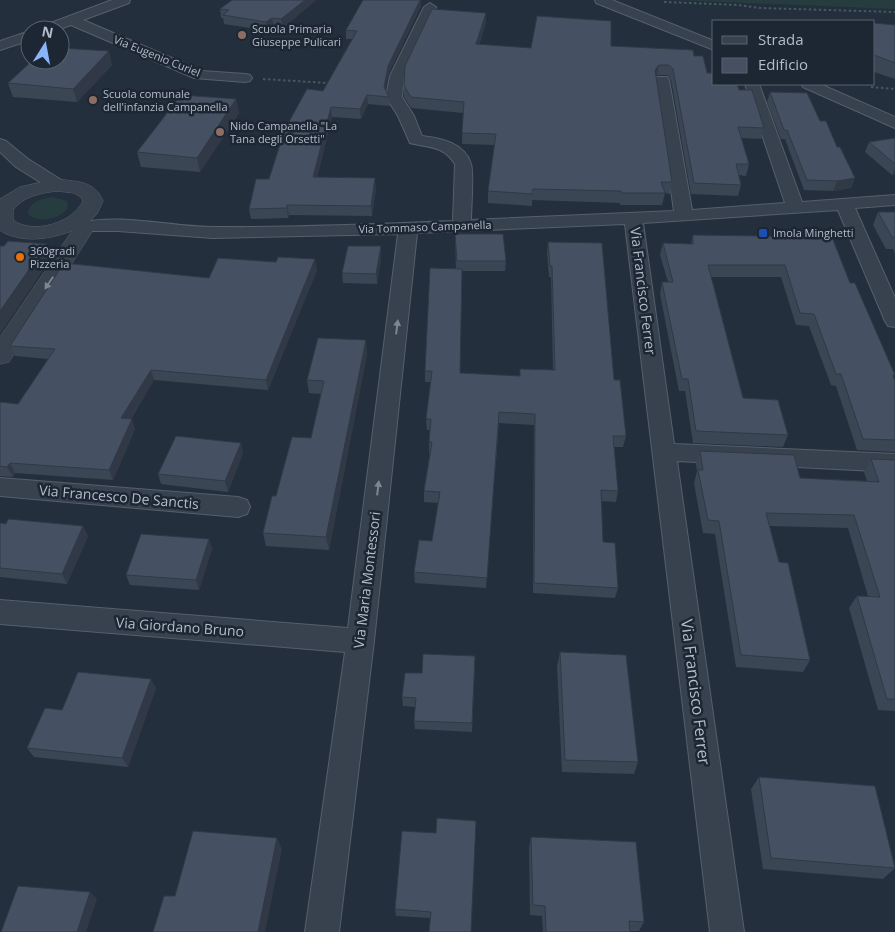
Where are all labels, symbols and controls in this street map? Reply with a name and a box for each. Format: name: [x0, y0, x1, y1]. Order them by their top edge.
north arrow: [20, 20, 70, 70]
legend: [712, 20, 875, 85]
text: N: [40, 21, 55, 42]
place label: Scuola Primaria Giuseppe Pulicari: [252, 21, 341, 49]
marker: Scuola Primaria Giuseppe Pulicari: [236, 29, 248, 41]
text: Strada: [758, 29, 804, 49]
street label: Via Eugenio Curiel: [112, 31, 203, 80]
text: Edificio: [758, 54, 808, 74]
place label: Scuola comunale dell'infanzia Campanella: [103, 86, 228, 114]
marker: Scuola comunale dell'infanzia Campanella: [87, 94, 99, 106]
place label: Nido Campanella "La Tana degli Orsetti": [230, 118, 337, 146]
marker: Nido Campanella "La Tana degli Orsetti": [214, 126, 226, 138]
street label: Via Tommaso Campanella: [358, 217, 492, 236]
place label: Imola Minghetti: [773, 225, 854, 240]
street label: Via Francisco Ferrer: [626, 226, 661, 356]
marker: Imola Minghetti: [757, 227, 769, 239]
place label: 360gradi Pizzeria: [30, 243, 75, 271]
marker: 360gradi Pizzeria: [14, 251, 26, 263]
one-way arrow: [44, 276, 54, 289]
one-way arrow: [393, 318, 401, 334]
street label: Via Francesco De Sanctis: [38, 480, 200, 513]
one-way arrow: [374, 480, 382, 496]
street label: Via Maria Montessori: [349, 510, 384, 649]
street label: Via Giordano Bruno: [115, 613, 245, 640]
street label: Via Francisco Ferrer: [676, 618, 716, 767]

